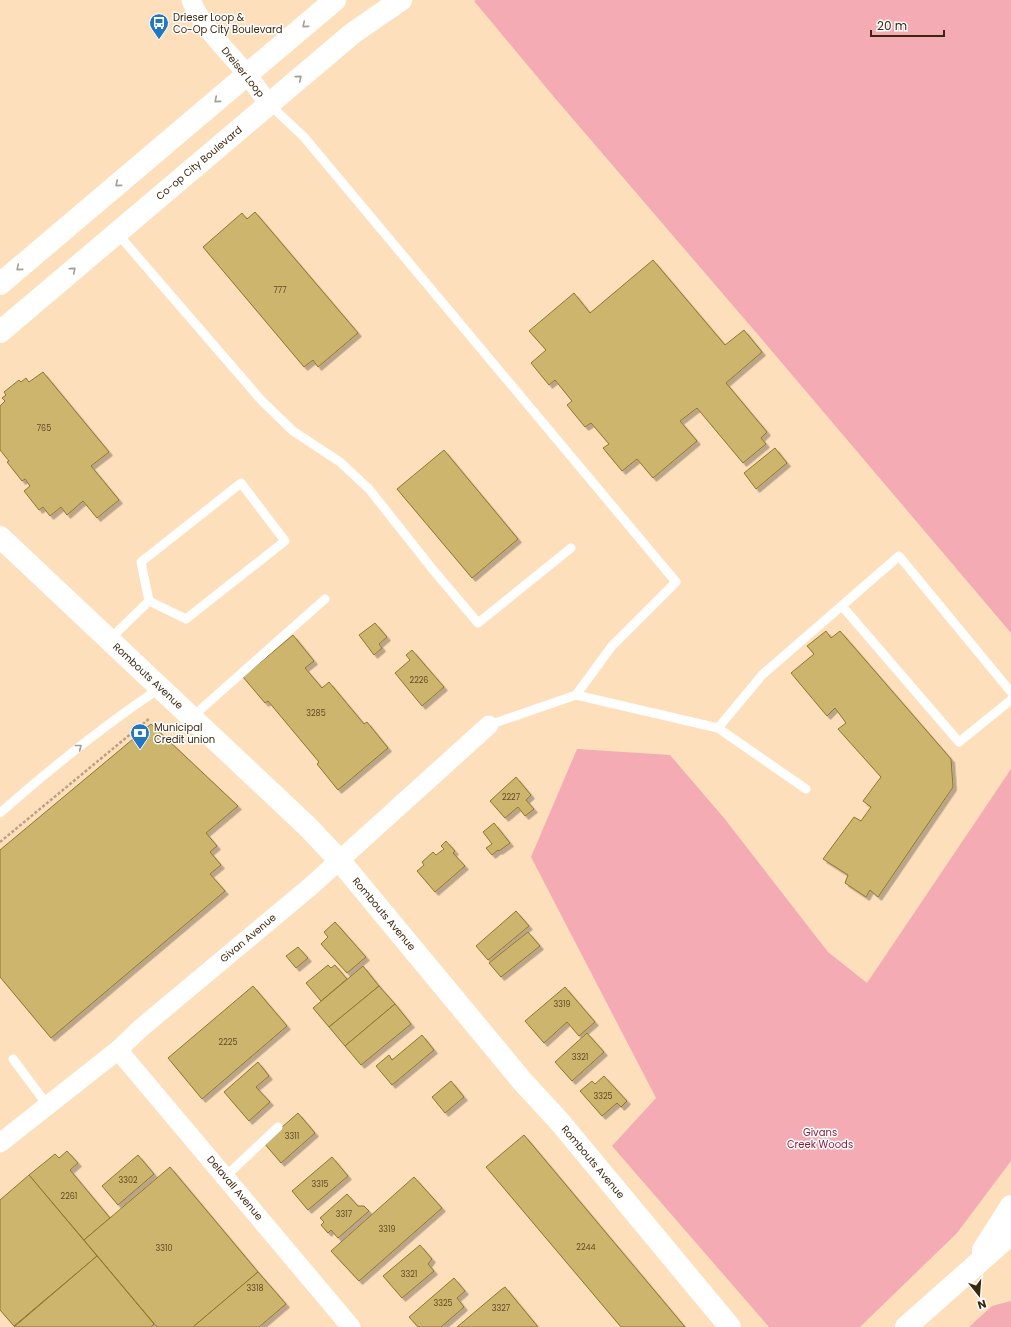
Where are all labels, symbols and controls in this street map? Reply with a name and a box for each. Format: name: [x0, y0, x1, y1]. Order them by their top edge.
place label: Drieser Loop & Co-Op City Boulevard: [173, 10, 283, 37]
bus stop icon: Drieser Loop & Co-Op City Boulevard: [148, 12, 170, 40]
scale bar: [871, 12, 944, 38]
text: 20 m: [877, 17, 907, 34]
one-way arrow: [303, 21, 310, 28]
street label: Dreiser Loop: [218, 44, 268, 101]
one-way arrow: [294, 76, 301, 83]
one-way arrow: [215, 95, 222, 102]
street label: Co-op City Boulevard: [153, 123, 245, 203]
one-way arrow: [115, 179, 123, 186]
one-way arrow: [16, 263, 23, 270]
one-way arrow: [68, 268, 75, 275]
house number: 777: [273, 285, 287, 296]
house number: 765: [37, 423, 51, 434]
street label: Rombouts Avenue: [109, 639, 187, 713]
house number: 2226: [410, 675, 428, 686]
house number: 3285: [306, 708, 326, 719]
place label: Municipal Credit union: [154, 720, 215, 747]
bank icon: Municipal Credit union: [129, 722, 151, 750]
one-way arrow: [74, 745, 81, 752]
house number: 2227: [502, 792, 521, 803]
street label: Rombouts Avenue: [349, 874, 419, 954]
street label: Givan Avenue: [217, 910, 279, 966]
house number: 3319: [553, 999, 571, 1010]
house number: 2225: [219, 1037, 237, 1048]
house number: 3321: [572, 1052, 588, 1063]
house number: 3325: [593, 1091, 613, 1102]
street label: Rombouts Avenue: [558, 1122, 628, 1202]
park label: Givans Creek Woods: [787, 1125, 853, 1152]
house number: 3311: [285, 1131, 299, 1142]
street label: Delavall Avenue: [204, 1153, 266, 1223]
house number: 3302: [118, 1175, 138, 1186]
house number: 3315: [311, 1179, 329, 1190]
house number: 2261: [61, 1191, 77, 1202]
house number: 3317: [336, 1209, 353, 1220]
house number: 3319: [378, 1224, 396, 1235]
house number: 2244: [576, 1242, 596, 1253]
house number: 3310: [155, 1243, 173, 1254]
house number: 3321: [401, 1269, 417, 1280]
north arrow: [959, 1275, 999, 1315]
house number: 3318: [246, 1283, 264, 1294]
text: N: [976, 1296, 988, 1313]
house number: 3325: [433, 1298, 453, 1309]
house number: 3327: [492, 1303, 511, 1314]

